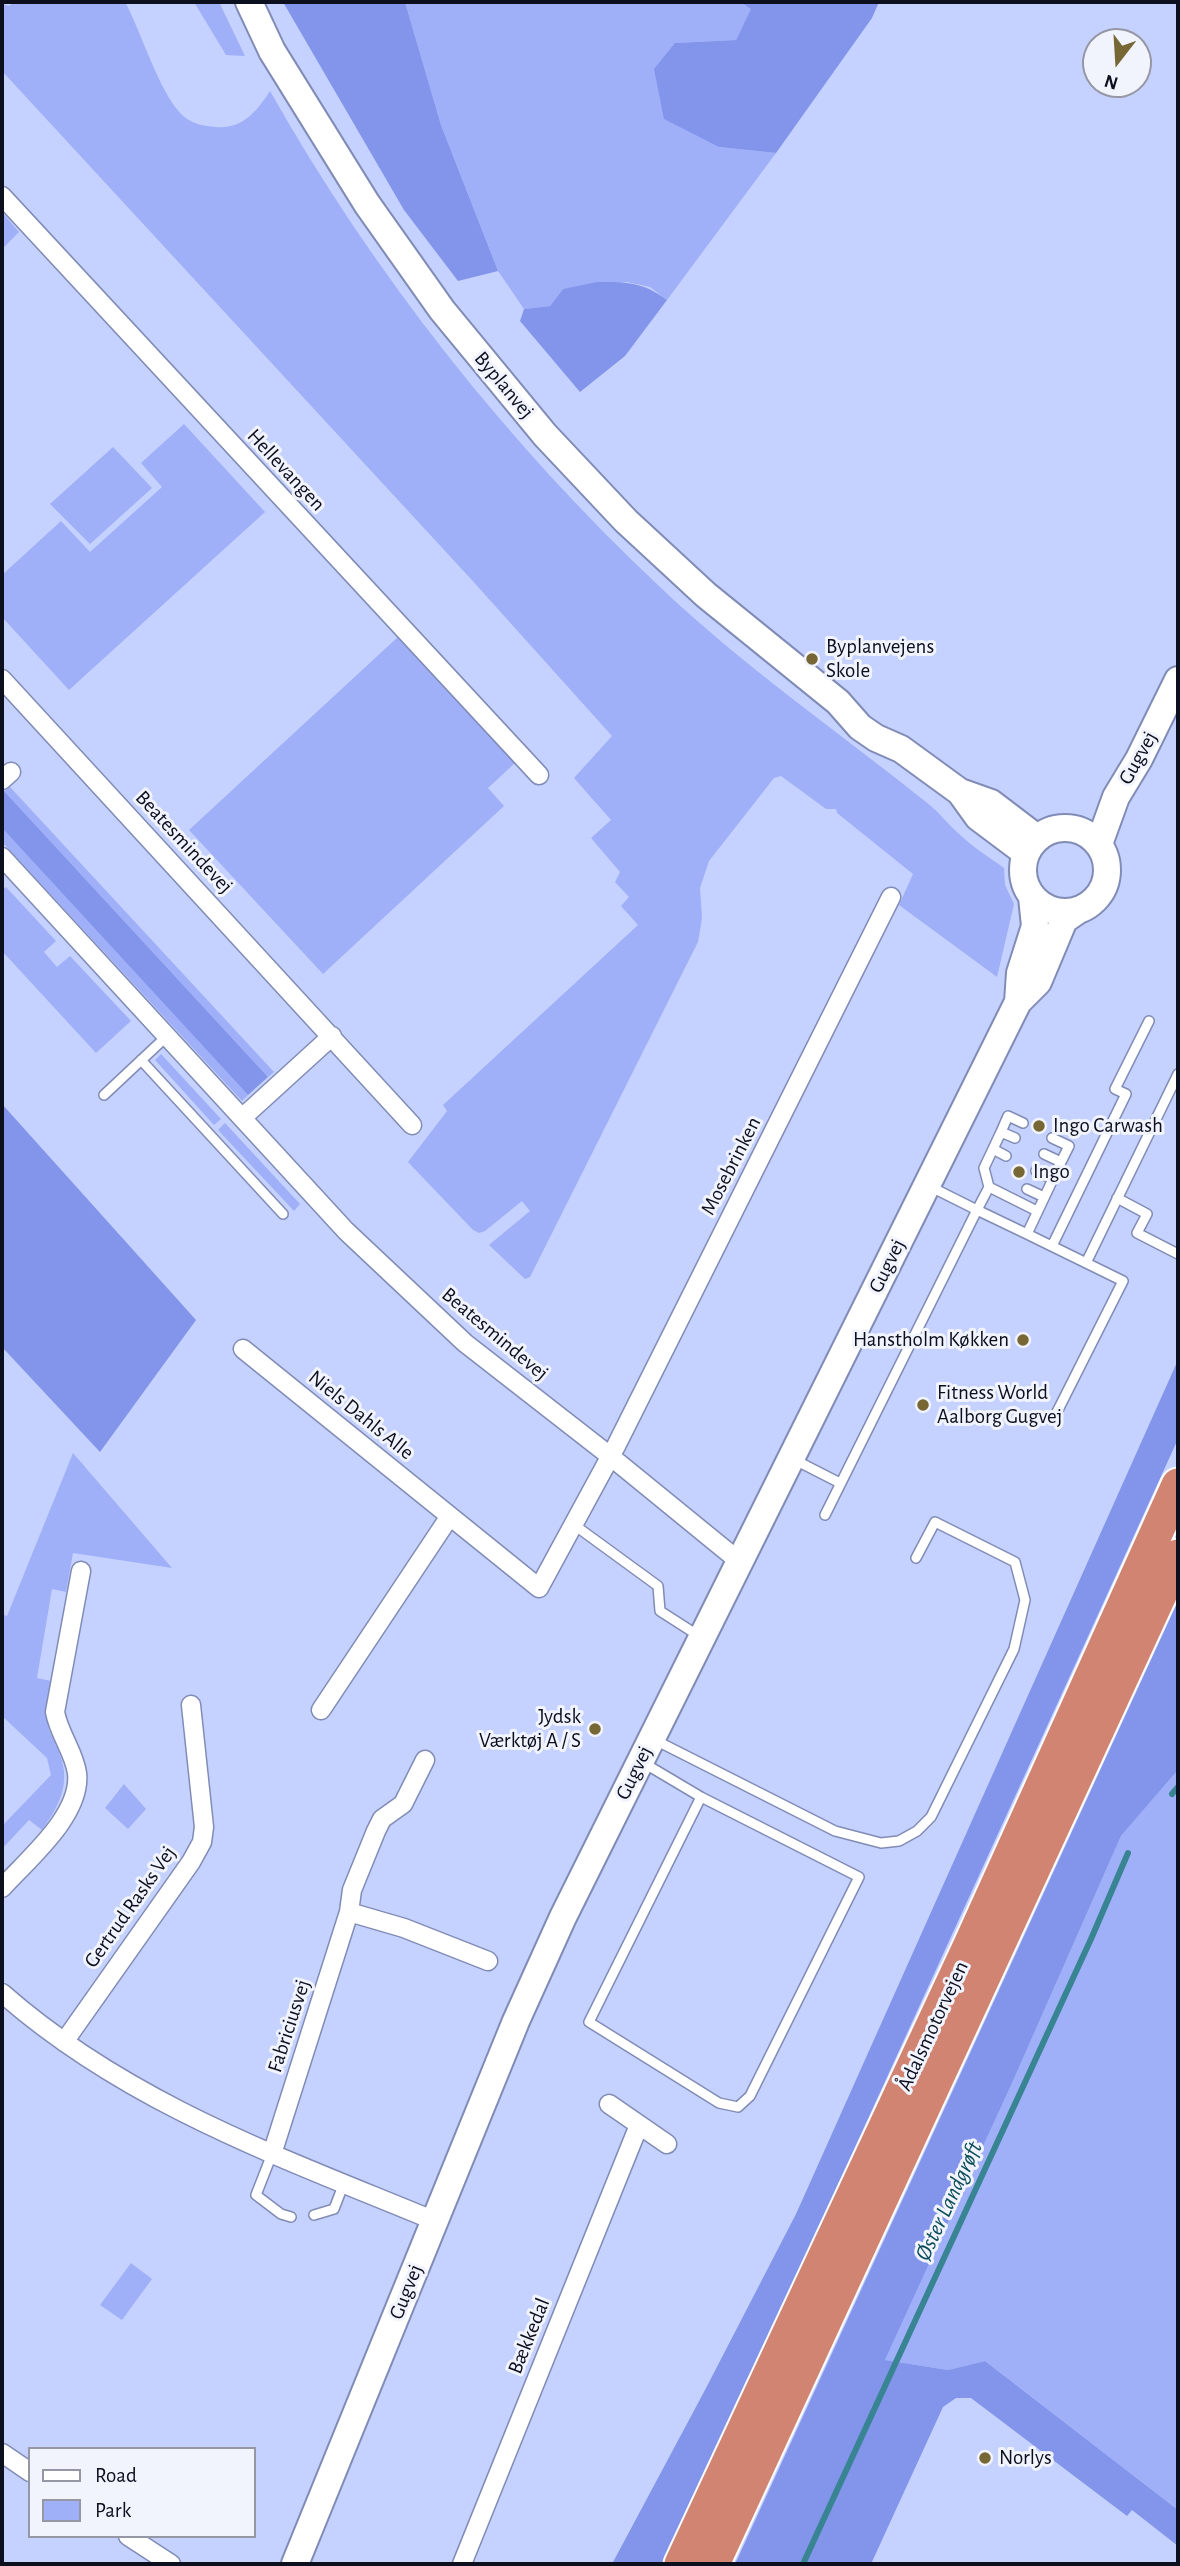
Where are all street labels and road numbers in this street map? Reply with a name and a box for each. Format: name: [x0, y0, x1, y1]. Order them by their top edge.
street label: Byplanvej: [469, 346, 539, 424]
street label: Hellevangen: [242, 424, 330, 516]
street label: Gugvej: [1113, 727, 1163, 789]
street label: Beatesmindevej: [130, 785, 238, 899]
street label: Mosebrinken: [695, 1113, 767, 1219]
street label: Gugvej: [863, 1235, 911, 1297]
street label: Beatesmindevej: [437, 1282, 553, 1386]
street label: Niels Dahls Alle: [303, 1365, 419, 1465]
street label: Gugvej: [610, 1742, 658, 1804]
street label: Gertrud Rasks Vej: [79, 1841, 181, 1973]
street label: Ådalsmotorvejen: [892, 1957, 974, 2095]
street label: Fabriciusvej: [262, 1976, 316, 2076]
street label: Gugvej: [384, 2261, 428, 2323]
street label: Bækkedal: [502, 2294, 556, 2378]

